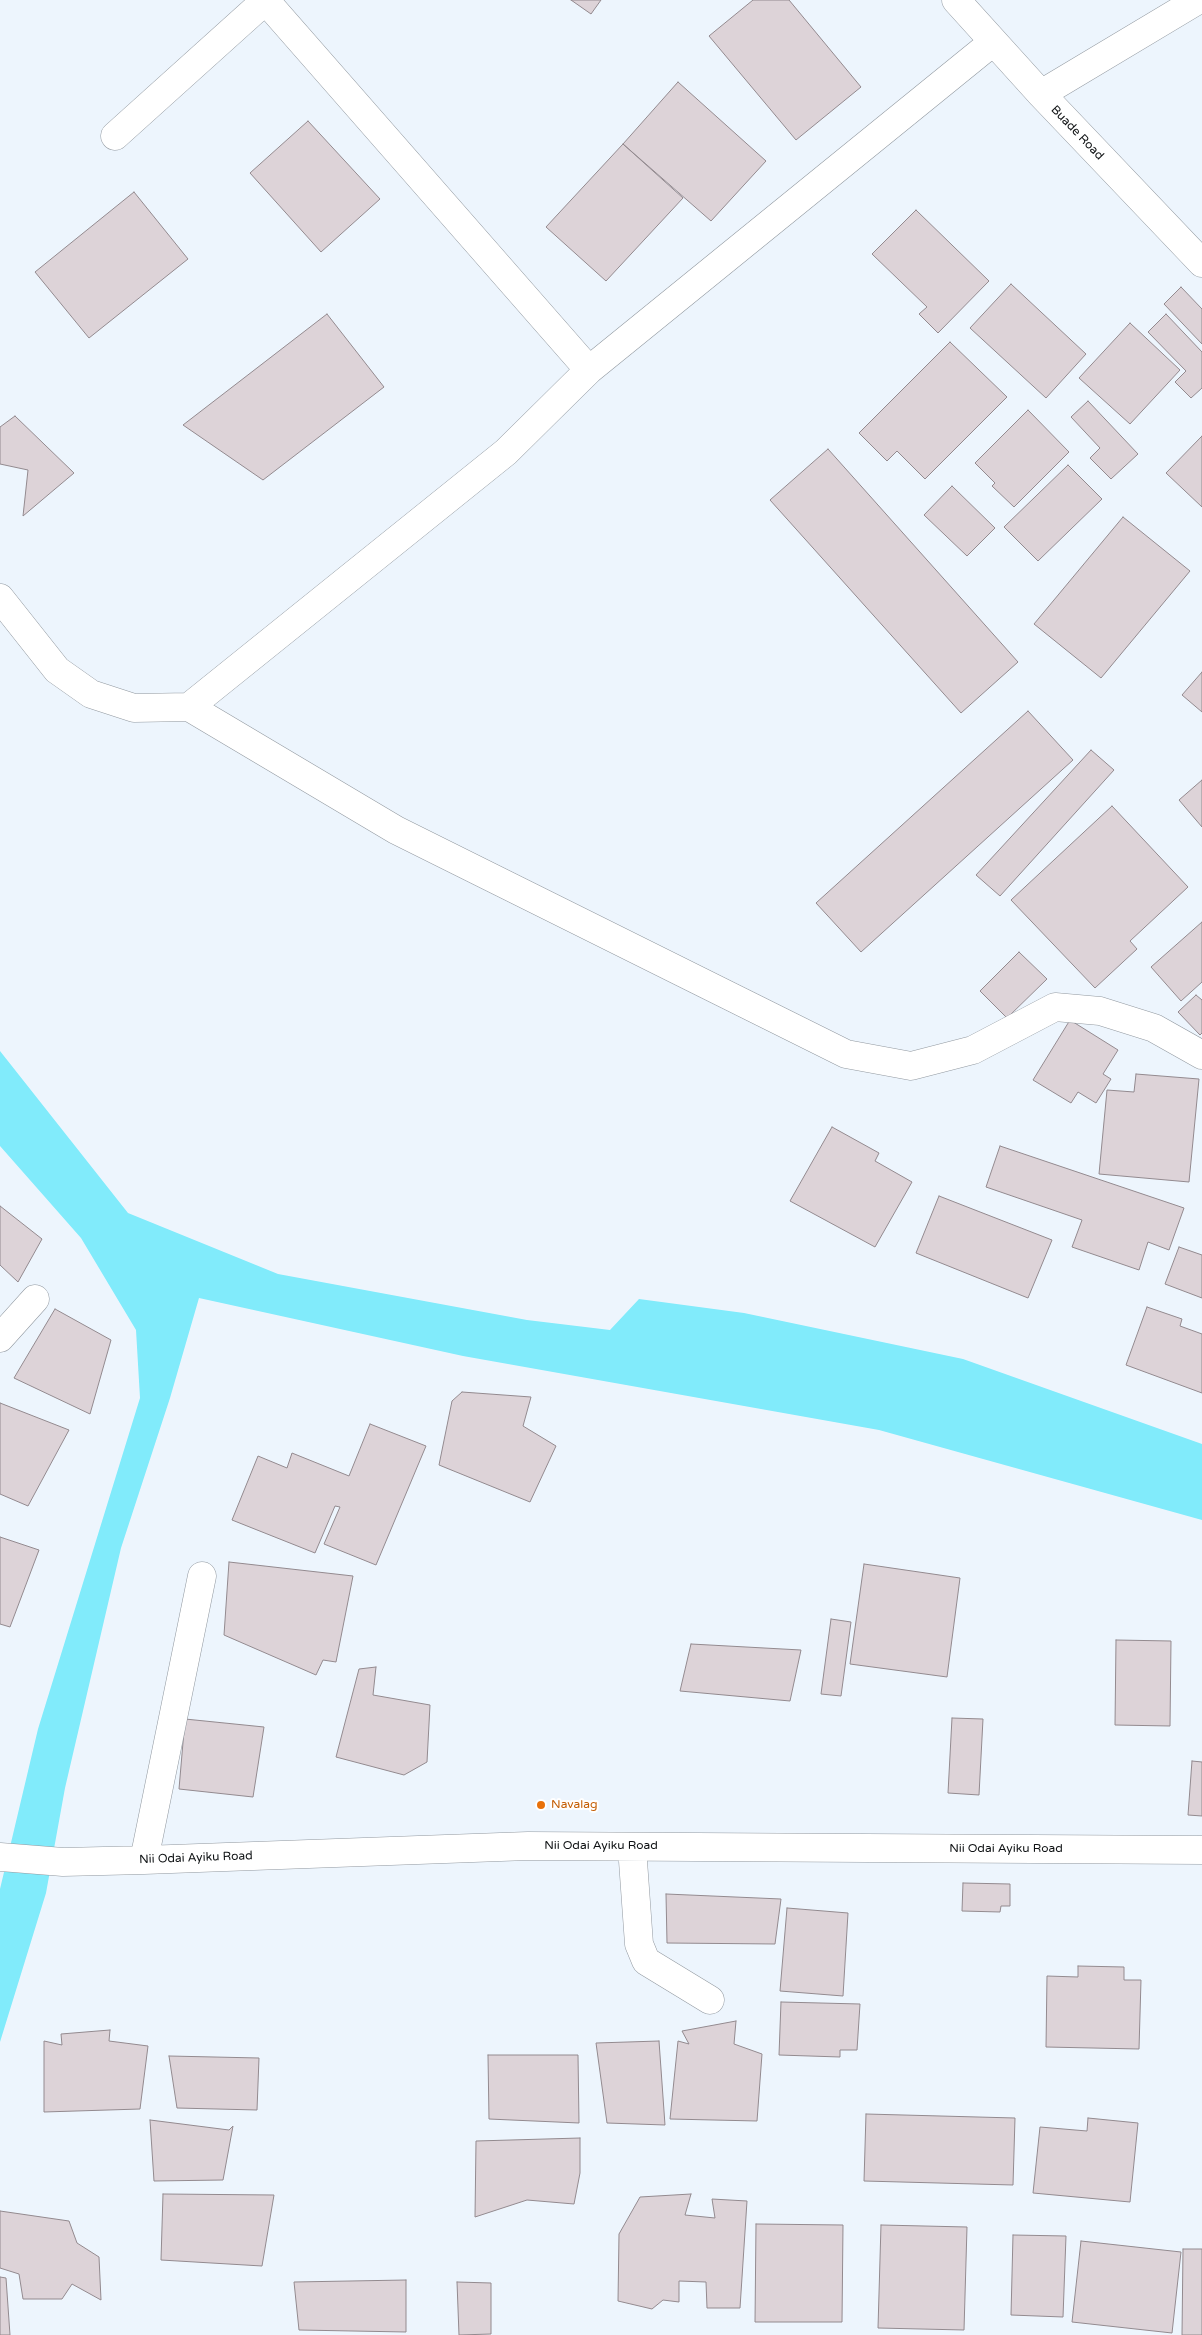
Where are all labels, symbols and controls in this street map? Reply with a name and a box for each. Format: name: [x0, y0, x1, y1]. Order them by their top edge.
street label: Buade Road: [1048, 103, 1106, 163]
place label: Navalag: [551, 1798, 598, 1812]
marker: Navalag: [535, 1799, 547, 1811]
street label: Nii Odai Ayiku Road: [544, 1839, 658, 1853]
street label: Nii Odai Ayiku Road: [949, 1842, 1063, 1856]
street label: Nii Odai Ayiku Road: [139, 1849, 253, 1867]

